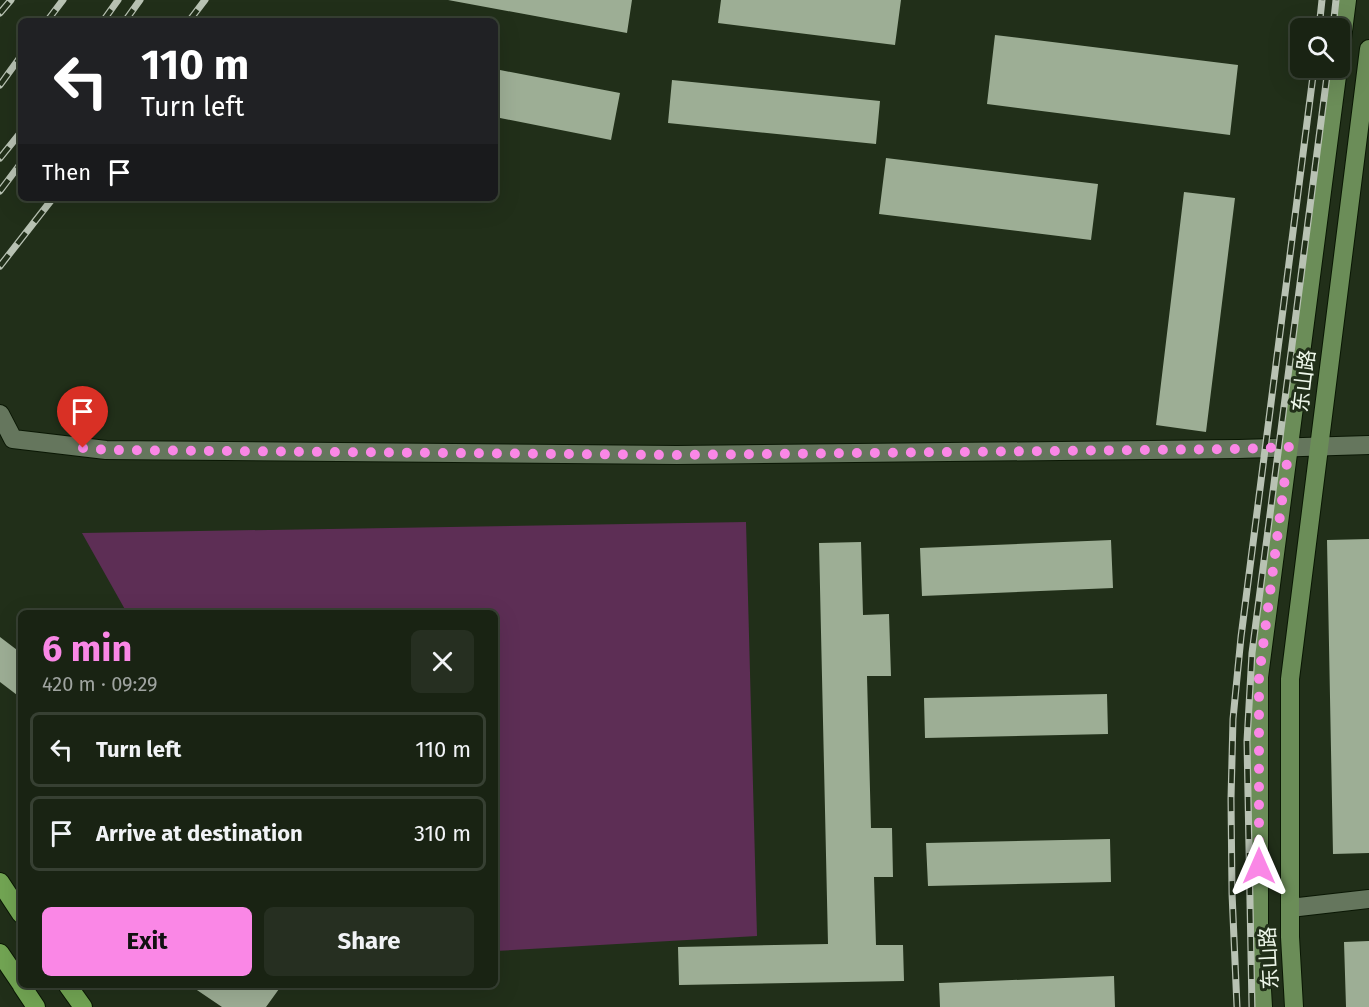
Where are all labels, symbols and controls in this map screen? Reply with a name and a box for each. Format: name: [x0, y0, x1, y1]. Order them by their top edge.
map controls: [1290, 18, 1350, 78]
button: search: [1290, 18, 1350, 78]
text: 110 m: [141, 40, 249, 90]
icon: left: [42, 42, 120, 120]
text: Turn left: [141, 91, 244, 123]
icon: arrive: [103, 156, 136, 189]
text: Then: [42, 159, 91, 186]
street label: 东山路: [1287, 348, 1321, 414]
pin: [57, 386, 108, 448]
icon: arrive: [66, 395, 99, 428]
text: 6 min: [42, 627, 132, 671]
button: close: [411, 630, 474, 693]
text: 420 m · 09:29: [42, 672, 158, 696]
icon: left: [45, 733, 78, 766]
text: Turn left: [96, 736, 181, 763]
text: 110 m: [415, 736, 471, 763]
icon: arrive: [45, 817, 78, 850]
text: Arrive at destination: [96, 820, 303, 847]
text: 310 m: [414, 820, 471, 847]
position arrow: [1227, 834, 1291, 898]
button: Exit: [42, 907, 252, 976]
button: Share: [264, 907, 474, 976]
street label: 东山路: [1254, 926, 1284, 990]

